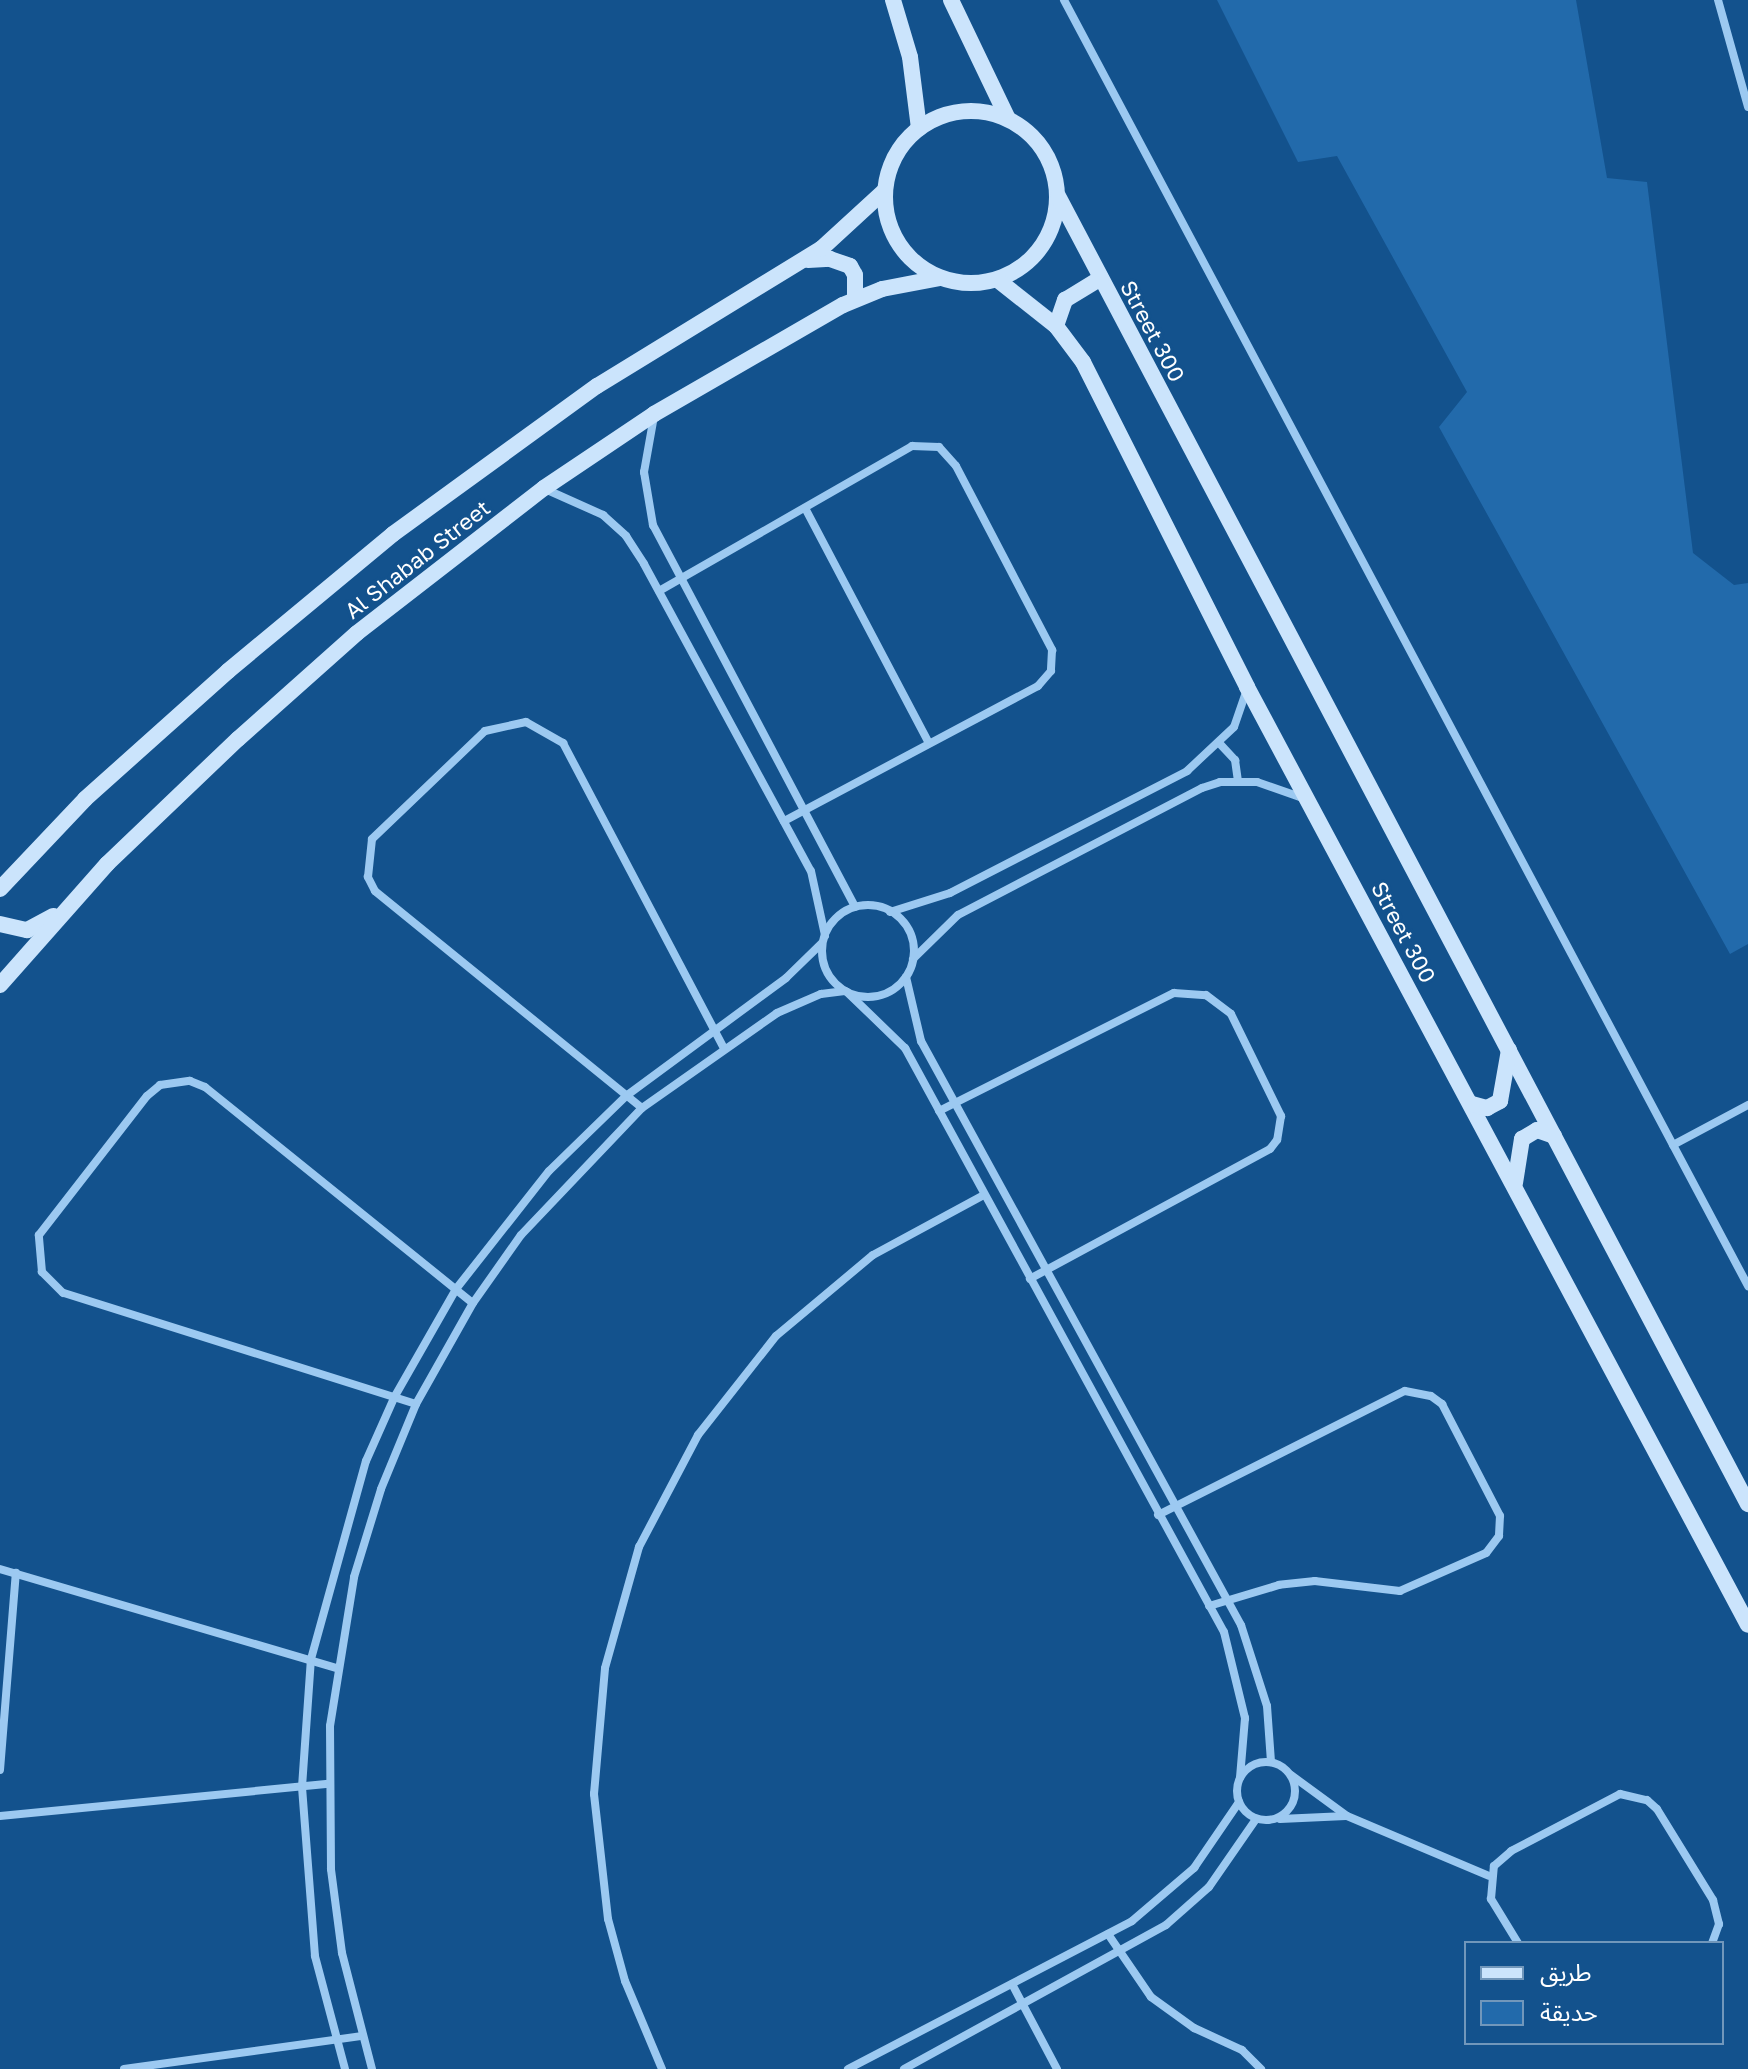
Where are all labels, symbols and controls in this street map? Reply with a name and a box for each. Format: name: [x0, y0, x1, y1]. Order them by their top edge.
street label: Street 300: [1115, 276, 1191, 386]
street label: Al Shabab Street: [339, 494, 495, 624]
street label: Street 300: [1366, 877, 1442, 987]
legend: [1464, 1941, 1724, 2045]
text: طريق: [1540, 1957, 1592, 1986]
text: حديقة: [1540, 1997, 1598, 2026]

